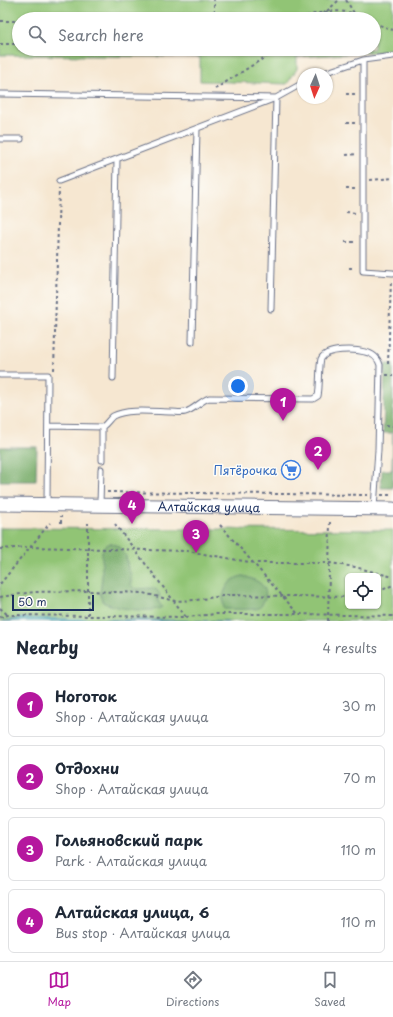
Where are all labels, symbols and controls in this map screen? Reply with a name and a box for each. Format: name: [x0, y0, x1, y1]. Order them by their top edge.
search box: [12, 12, 381, 56]
icon: search: [26, 23, 48, 45]
text: Search here: [58, 23, 144, 46]
north arrow: [297, 68, 333, 104]
your location: [228, 376, 248, 396]
pin: 1: [270, 388, 296, 421]
pin: 2: [305, 437, 331, 470]
supermarket icon: Пятёрочка: [280, 459, 302, 481]
place label: Пятёрочка: [214, 461, 277, 479]
pin: 4: [119, 491, 145, 524]
street label: Алтайская улица: [158, 497, 261, 516]
pin: 3: [183, 520, 209, 553]
map controls: [345, 573, 381, 609]
button: locate: [345, 573, 381, 609]
scale bar: [12, 593, 94, 612]
text: 50 m: [18, 593, 47, 610]
text: Nearby: [16, 634, 78, 660]
text: 4 results: [323, 638, 377, 657]
text: Ноготок: [55, 684, 117, 707]
text: 1: [27, 696, 33, 715]
text: 30 m: [342, 696, 376, 715]
text: Shop · Алтайская улица: [55, 707, 208, 726]
text: Отдохни: [55, 756, 119, 779]
text: 2: [25, 768, 35, 787]
text: 70 m: [343, 768, 376, 787]
text: Shop · Алтайская улица: [55, 779, 208, 798]
text: Гольяновcкий парк: [55, 828, 203, 851]
text: 3: [26, 840, 34, 859]
text: 110 m: [341, 840, 376, 859]
text: Park · Алтайская улица: [55, 851, 207, 870]
text: Алтайская улица, 6: [55, 900, 209, 923]
text: 4: [26, 912, 34, 931]
text: 110 m: [341, 912, 376, 931]
text: Bus stop · Алтайская улица: [55, 923, 230, 942]
tab: Map: [47, 969, 71, 1010]
tab: Directions: [166, 969, 219, 1010]
tab: Saved: [314, 969, 346, 1010]

